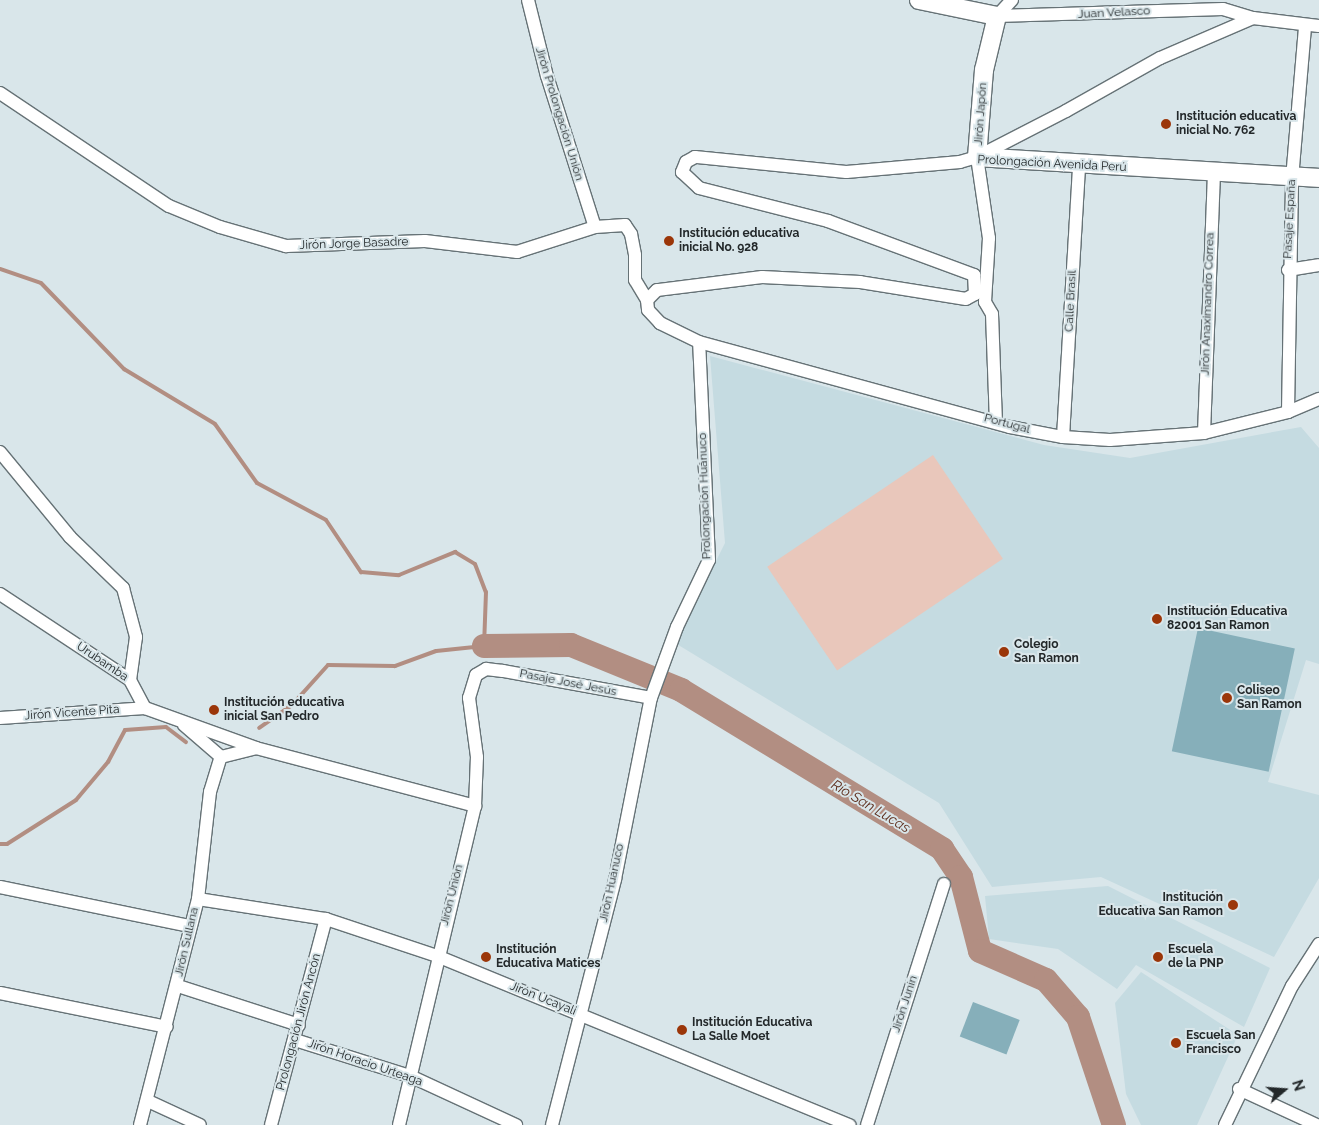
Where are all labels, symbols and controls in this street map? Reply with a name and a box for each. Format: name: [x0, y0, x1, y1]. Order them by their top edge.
street label: Juan Velasco: [1077, 4, 1151, 22]
street label: Jirón Prolongación Unión: [532, 46, 586, 182]
street label: Jirón Japón: [972, 82, 990, 146]
place label: Institución educativa inicial No. 762: [1176, 110, 1296, 138]
marker: Institución educativa inicial No. 762: [1160, 118, 1172, 130]
street label: Prolongación Avenida Perú: [977, 153, 1127, 175]
street label: Pasaje España: [1281, 179, 1299, 259]
place label: Institución educativa inicial No. 928: [679, 227, 799, 255]
street label: Jirón Anaximandro Correa: [1198, 232, 1218, 376]
street label: Jirón Jorge Basadre: [299, 235, 409, 253]
marker: Institución educativa inicial No. 928: [663, 235, 675, 247]
street label: Calle Brasil: [1062, 270, 1080, 332]
street label: Portugal: [982, 411, 1032, 437]
street label: Prolongación Huánuco: [696, 432, 714, 560]
place label: Institución Educativa 82001 San Ramon: [1167, 605, 1287, 633]
marker: Institución Educativa 82001 San Ramon: [1151, 613, 1163, 625]
place label: Colegio San Ramon: [1014, 638, 1079, 666]
street label: Urubamba: [73, 639, 131, 685]
marker: Colegio San Ramon: [998, 646, 1010, 658]
street label: Pasaje José Jesús: [518, 666, 618, 700]
place label: Coliseo San Ramon: [1237, 684, 1302, 712]
marker: Coliseo San Ramon: [1221, 692, 1233, 704]
place label: Institución educativa inicial San Pedro: [224, 696, 344, 724]
street label: Jirón Vicente Pita: [24, 702, 120, 724]
marker: Institución educativa inicial San Pedro: [208, 704, 220, 716]
water label: Río San Lucas: [829, 776, 913, 836]
street label: Jirón Huánuco: [597, 842, 627, 924]
street label: Jirón Unión: [437, 863, 467, 927]
place label: Institución Educativa San Ramon: [1098, 891, 1223, 919]
marker: Institución Educativa San Ramon: [1227, 899, 1239, 911]
street label: Jirón Sullana: [172, 906, 202, 978]
place label: Institución Educativa Matices: [496, 943, 600, 971]
place label: Escuela de la PNP: [1168, 943, 1223, 971]
marker: Institución Educativa Matices: [480, 951, 492, 963]
marker: Escuela de la PNP: [1152, 951, 1164, 963]
street label: Prolongación Jirón Ancón: [274, 952, 324, 1092]
street label: Jirón Junín: [889, 974, 921, 1034]
street label: Jirón Ucayali: [508, 979, 578, 1019]
place label: Institución Educativa La Salle Moet: [692, 1016, 812, 1044]
marker: Institución Educativa La Salle Moet: [676, 1024, 688, 1036]
place label: Escuela San Francisco: [1186, 1029, 1256, 1057]
street label: Jirón Horacio Urteaga: [306, 1037, 424, 1089]
marker: Escuela San Francisco: [1170, 1037, 1182, 1049]
north arrow: [1259, 1065, 1309, 1115]
text: N: [1289, 1078, 1308, 1093]

